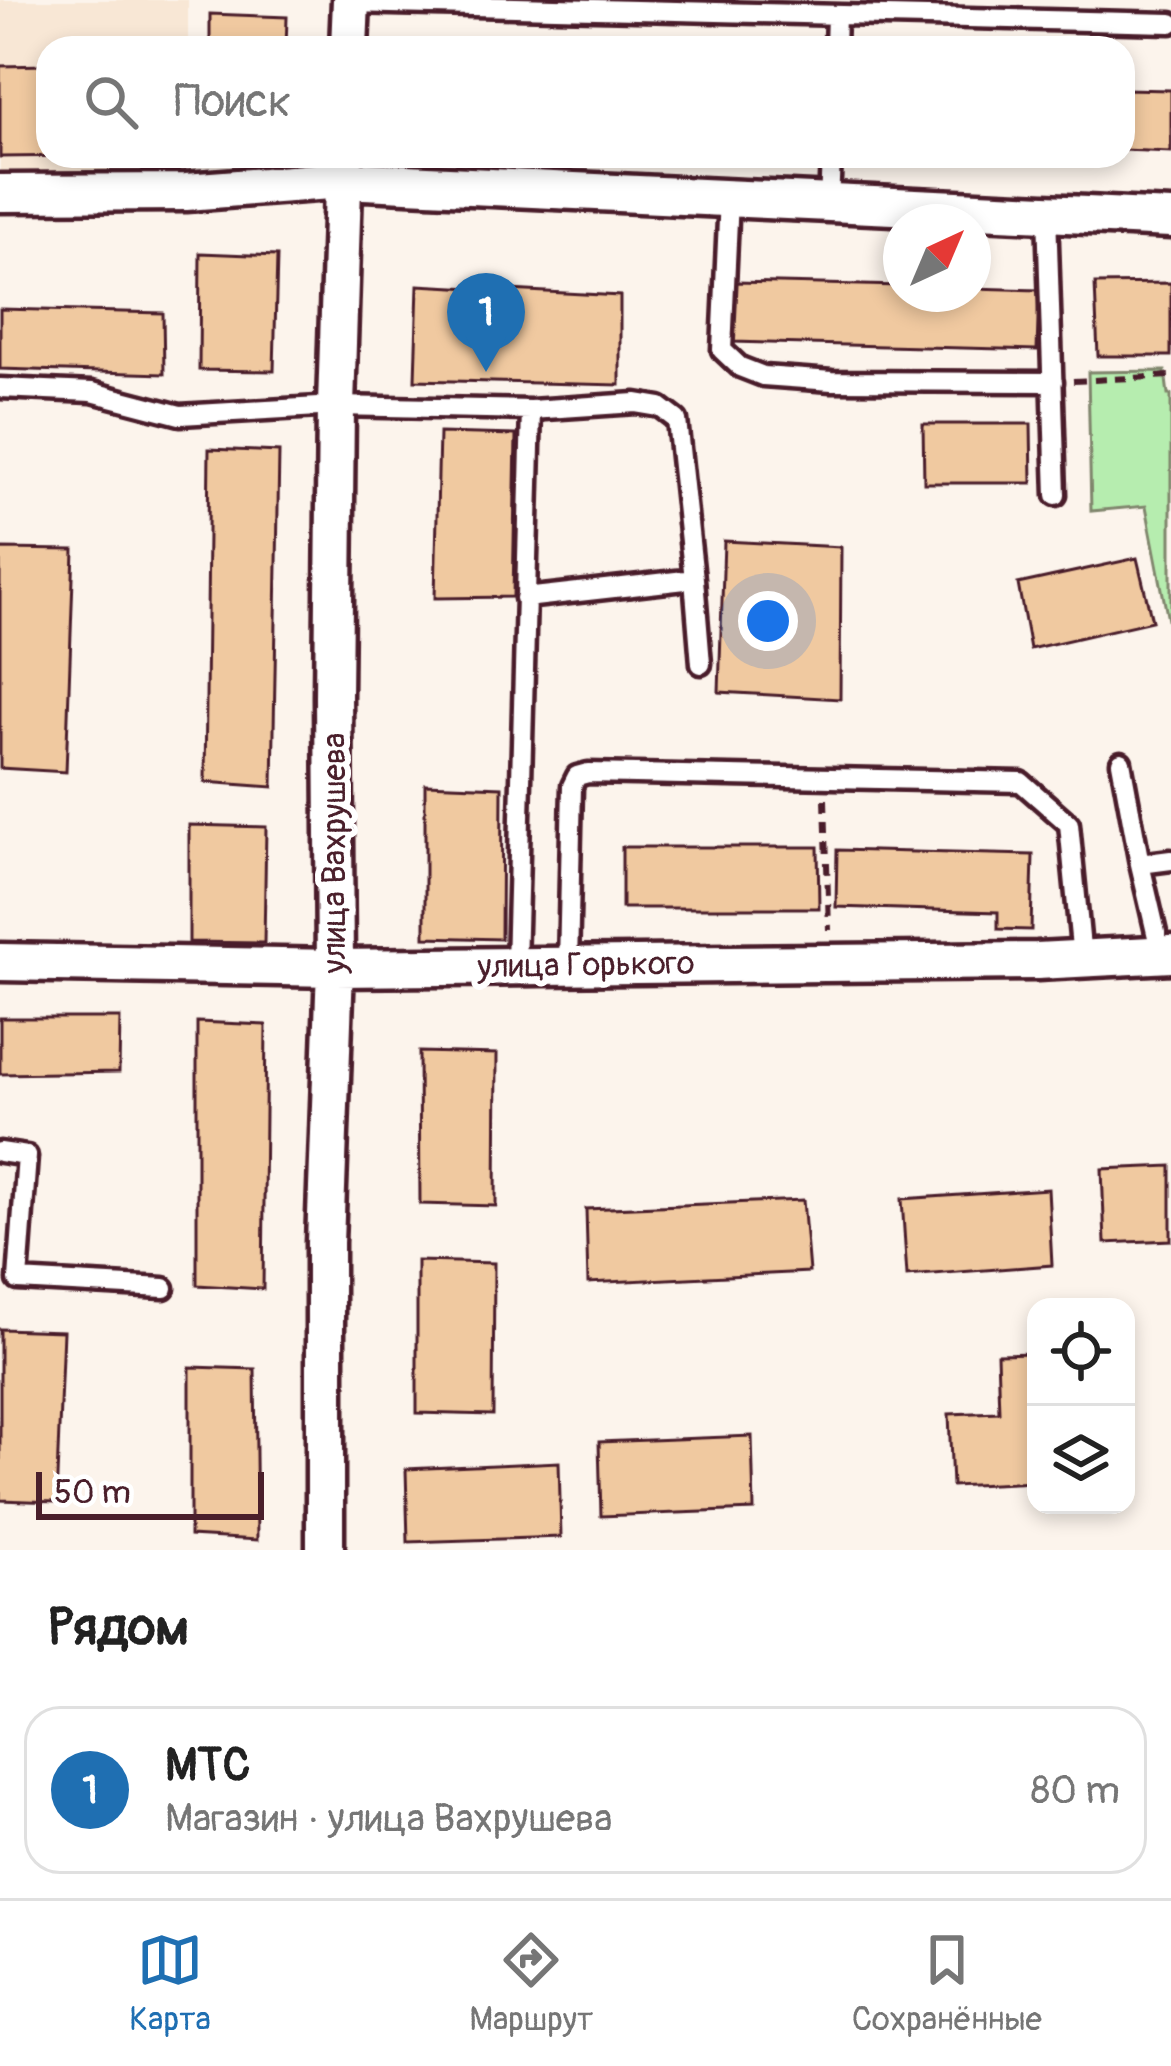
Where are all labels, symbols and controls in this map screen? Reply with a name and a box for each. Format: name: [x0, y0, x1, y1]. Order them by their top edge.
search box: [36, 36, 1135, 168]
icon: search: [78, 69, 144, 135]
text: Поиск: [174, 74, 291, 130]
north arrow: [883, 204, 991, 312]
pin: 1: [447, 273, 525, 372]
your location: [738, 591, 798, 651]
street label: улица Вахрушева: [314, 733, 355, 974]
street label: улица Горького: [476, 943, 695, 987]
map controls: [1027, 1298, 1135, 1514]
button: locate: [1027, 1298, 1135, 1406]
button: layers: [1027, 1406, 1135, 1514]
scale bar: [36, 1466, 264, 1519]
text: 50 m: [54, 1472, 131, 1513]
text: Рядом: [48, 1596, 189, 1660]
text: МТС: [165, 1738, 250, 1794]
text: 1: [82, 1766, 98, 1815]
text: 80 m: [1031, 1766, 1120, 1815]
text: Магазин · улица Вахрушева: [165, 1794, 612, 1843]
tab: Карта: [129, 1927, 211, 2040]
tab: Маршрут: [469, 1927, 593, 2040]
tab: Сохранённые: [852, 1927, 1042, 2040]

